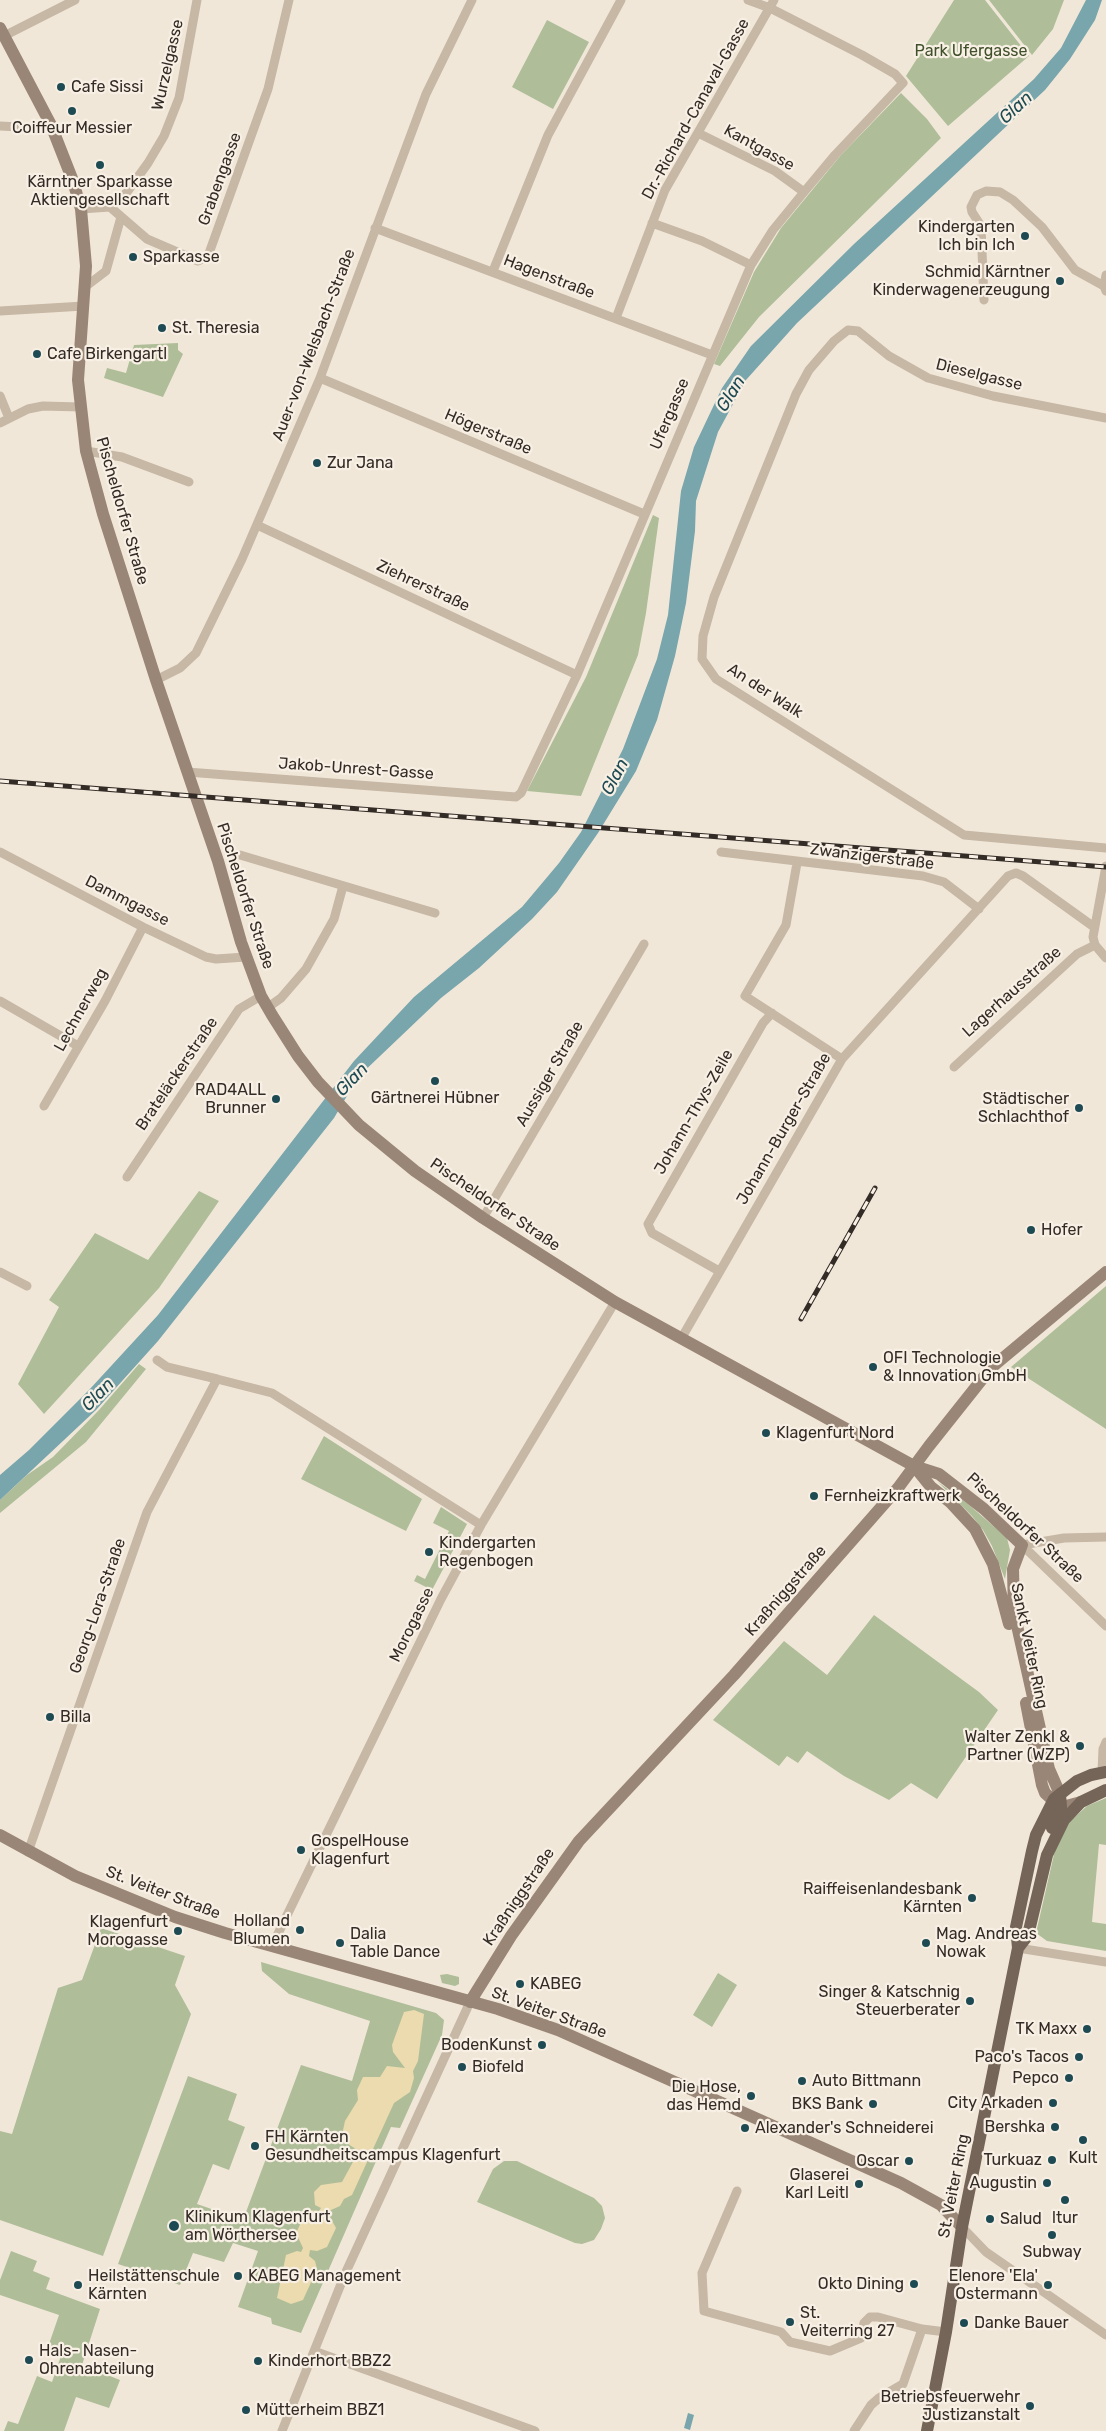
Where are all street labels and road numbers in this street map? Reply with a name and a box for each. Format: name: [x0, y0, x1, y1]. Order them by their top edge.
street label: Dr.-Richard-Canaval-Gasse: [638, 15, 754, 203]
street label: Wurzelgasse: [148, 18, 188, 112]
street label: Kantgasse: [720, 121, 798, 175]
street label: Grabengasse: [194, 130, 246, 228]
street label: Auer-von-Welsbach-Straße: [268, 246, 360, 444]
street label: Hagenstraße: [501, 251, 597, 303]
street label: Dieselgasse: [934, 355, 1024, 395]
street label: Ufergasse: [646, 375, 694, 453]
street label: Högerstraße: [442, 405, 534, 459]
street label: Pischeldorfer Straße: [92, 435, 152, 587]
street label: Ziehrerstraße: [373, 556, 473, 616]
street label: An der Walk: [724, 659, 806, 723]
street label: Jakob-Unrest-Gasse: [278, 754, 434, 784]
street label: Pischeldorfer Straße: [212, 820, 278, 972]
street label: Zwanzigerstraße: [809, 840, 935, 874]
street label: Dammgasse: [82, 872, 172, 930]
street label: Lagerhausstraße: [959, 943, 1065, 1041]
street label: Lechnerweg: [50, 965, 112, 1055]
street label: Brateläckerstraße: [132, 1014, 222, 1134]
street label: Aussiger Straße: [512, 1018, 588, 1130]
street label: Johann-Thys-Zeile: [650, 1046, 738, 1178]
street label: Johann-Burger-Straße: [733, 1050, 835, 1208]
street label: Pischeldorfer Straße: [426, 1154, 564, 1256]
street label: Pischeldorfer Straße: [963, 1469, 1087, 1587]
street label: Georg-Lora-Straße: [66, 1536, 130, 1676]
street label: Kraßniggstraße: [741, 1542, 831, 1640]
street label: Sankt Veiter Ring: [1006, 1581, 1052, 1711]
street label: Morogasse: [386, 1585, 438, 1665]
street label: Kraßniggstraße: [479, 1844, 559, 1950]
street label: St. Veiter Straße: [103, 1862, 223, 1924]
street label: St. Veiter Straße: [489, 1983, 609, 2043]
street label: St. Veiter Ring: [935, 2132, 973, 2240]

